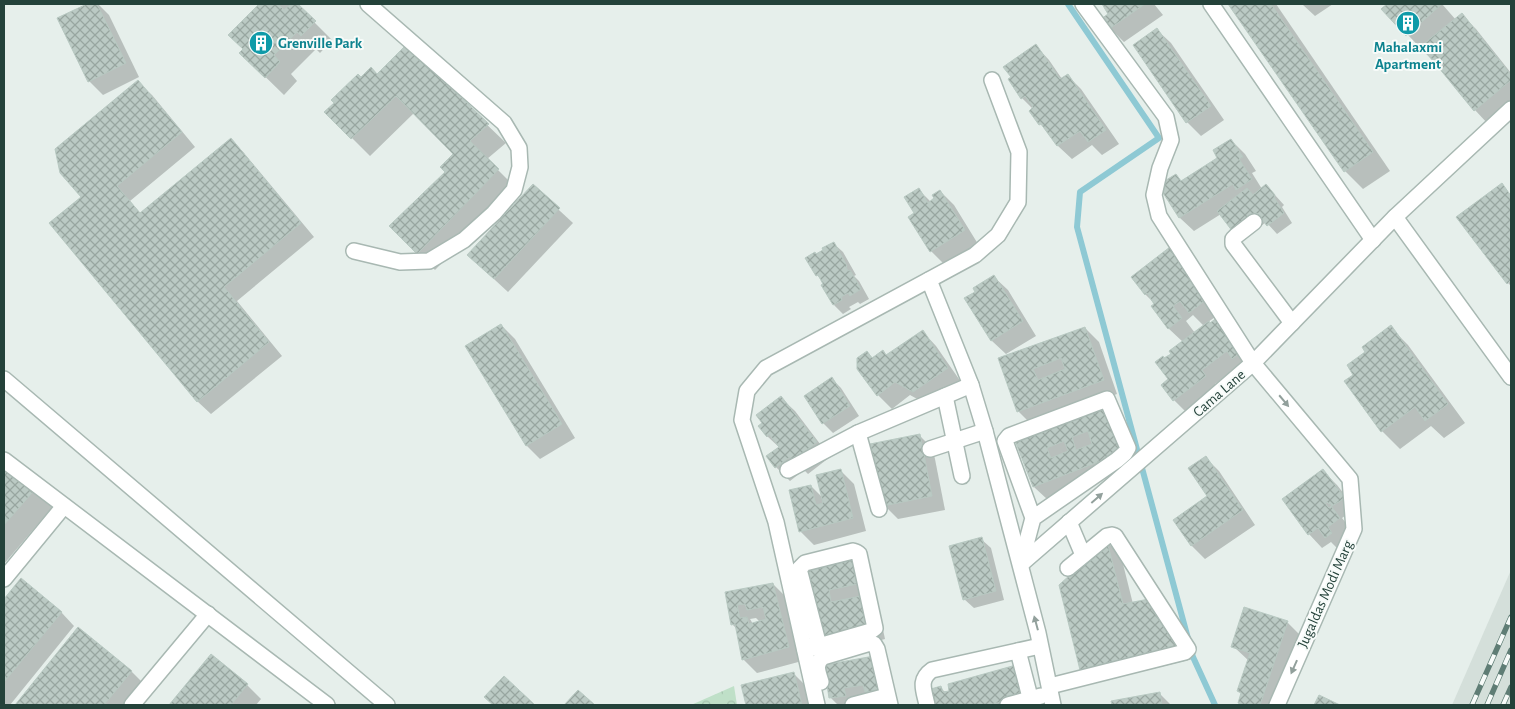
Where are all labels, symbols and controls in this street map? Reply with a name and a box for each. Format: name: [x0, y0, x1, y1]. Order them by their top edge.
building icon: Mahalaxmi Apartment: [1395, 10, 1421, 36]
building icon: Grenville Park: [248, 30, 274, 56]
place label: Grenville Park: [278, 36, 363, 51]
place label: Mahalaxmi Apartment: [1374, 40, 1442, 72]
street label: Cama Lane: [1190, 367, 1248, 420]
one-way arrow: [1279, 394, 1290, 407]
one-way arrow: [1091, 492, 1103, 504]
street label: Jugaldas Modi Marg: [1295, 538, 1356, 650]
one-way arrow: [1031, 616, 1039, 631]
one-way arrow: [1289, 660, 1297, 674]

